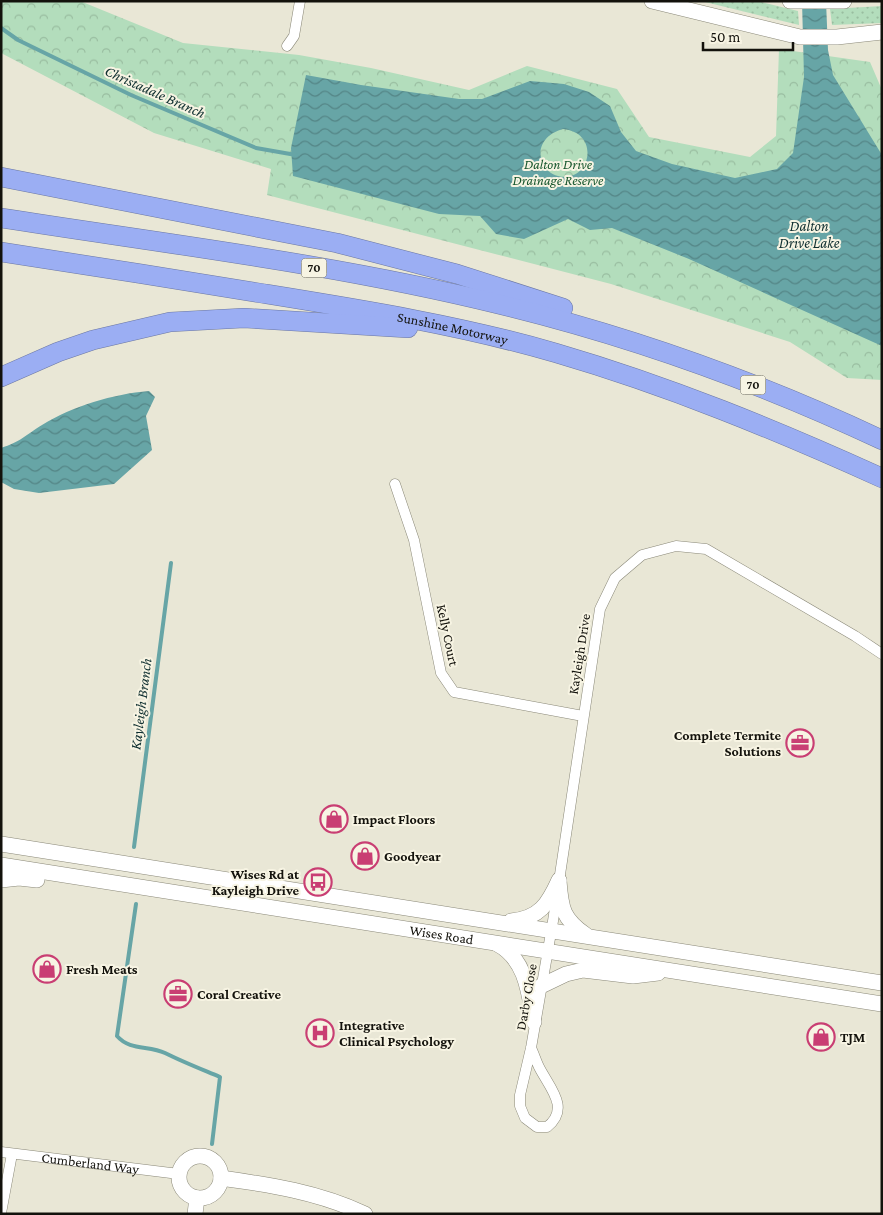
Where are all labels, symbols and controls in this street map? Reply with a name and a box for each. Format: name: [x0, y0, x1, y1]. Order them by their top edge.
scale bar: [703, 20, 793, 52]
text: 50 m: [710, 29, 740, 45]
water label: Christadale Branch: [102, 63, 208, 121]
park label: Dalton Drive Drainage Reserve: [513, 156, 604, 188]
water label: Dalton Drive Lake: [779, 218, 840, 251]
road number: 70: [302, 258, 326, 278]
street label: Sunshine Motorway: [396, 308, 510, 348]
road number: 70: [740, 376, 766, 394]
street label: Kelly Court: [434, 603, 462, 668]
street label: Kayleigh Drive: [565, 612, 593, 696]
water label: Kayleigh Branch: [127, 657, 156, 751]
place label: Complete Termite Solutions: [674, 727, 781, 759]
office icon: Complete Termite Solutions: [785, 728, 815, 758]
shop icon: Impact Floors: [319, 804, 349, 834]
place label: Impact Floors: [353, 811, 436, 827]
shop icon: Goodyear: [350, 841, 380, 871]
place label: Goodyear: [384, 848, 441, 864]
place label: Wises Rd at Kayleigh Drive: [212, 866, 300, 898]
bus stop icon: Wises Rd at Kayleigh Drive: [303, 867, 333, 897]
street label: Wises Road: [408, 922, 475, 948]
shop icon: Fresh Meats: [32, 954, 62, 984]
place label: Fresh Meats: [66, 961, 138, 977]
street label: Darby Close: [512, 962, 540, 1032]
office icon: Coral Creative: [163, 979, 193, 1009]
place label: Coral Creative: [197, 986, 281, 1002]
place label: Integrative Clinical Psychology: [339, 1017, 454, 1049]
hospital icon: Integrative Clinical Psychology: [305, 1018, 335, 1048]
shop icon: TJM: [806, 1022, 836, 1052]
place label: TJM: [840, 1029, 865, 1045]
street label: Cumberland Way: [41, 1149, 140, 1177]

